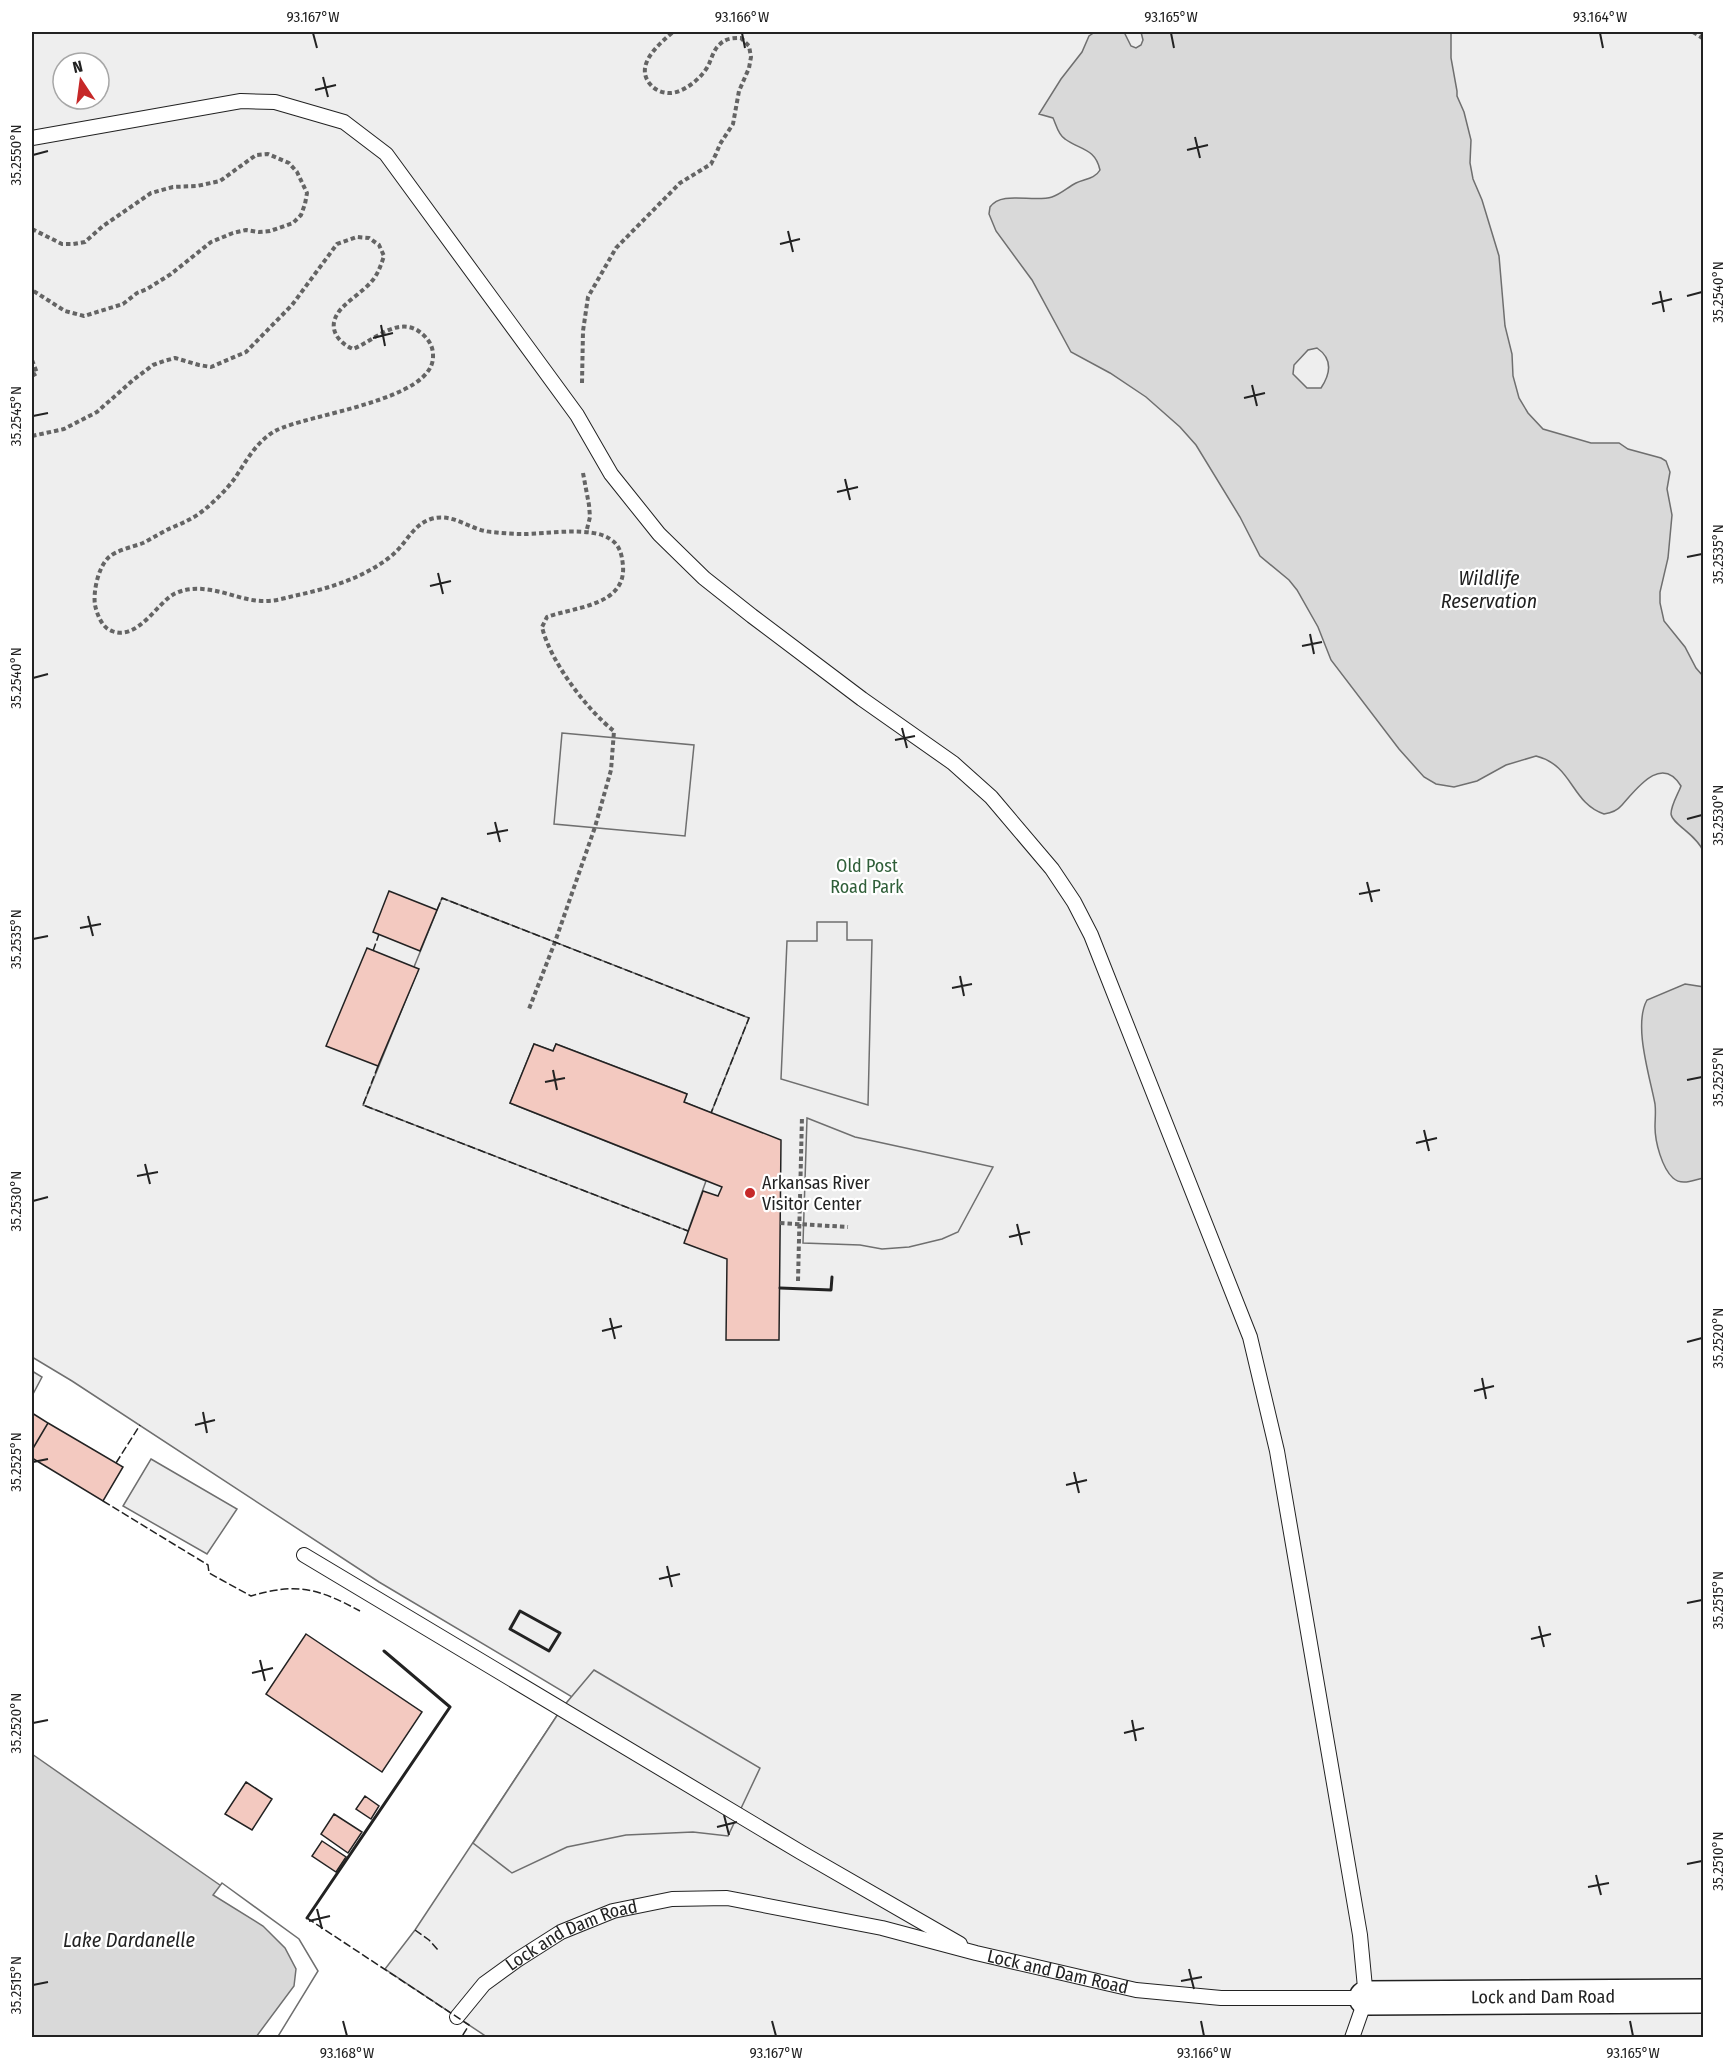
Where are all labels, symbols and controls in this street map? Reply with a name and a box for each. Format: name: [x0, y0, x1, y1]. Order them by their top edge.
text: 93.167°W: [287, 8, 339, 26]
text: 93.166°W: [715, 8, 769, 26]
text: 93.165°W: [1144, 8, 1198, 26]
text: 93.164°W: [1573, 8, 1627, 26]
north arrow: [51, 51, 111, 111]
text: N: [71, 57, 85, 77]
text: 35.2550°N: [7, 124, 25, 186]
text: 35.2540°N: [1709, 261, 1727, 323]
text: 35.2545°N: [7, 386, 25, 446]
text: 35.2535°N: [1709, 524, 1727, 584]
water label: Wildlife Reservation: [1441, 566, 1537, 613]
text: 35.2540°N: [7, 647, 25, 709]
text: 35.2530°N: [1709, 785, 1727, 845]
park label: Old Post Road Park: [830, 855, 904, 898]
text: 35.2535°N: [7, 909, 25, 969]
text: 35.2525°N: [1709, 1047, 1727, 1107]
text: 35.2530°N: [7, 1171, 25, 1231]
place label: Arkansas River Visitor Center: [762, 1172, 871, 1215]
marker: Arkansas River Visitor Center: [743, 1186, 757, 1200]
text: 35.2520°N: [1709, 1308, 1727, 1368]
text: 35.2525°N: [7, 1432, 25, 1492]
text: 35.2515°N: [1709, 1571, 1727, 1629]
text: 35.2520°N: [7, 1693, 25, 1753]
text: 35.2510°N: [1709, 1831, 1727, 1891]
street label: Lock and Dam Road: [501, 1895, 639, 1976]
water label: Lake Dardanelle: [63, 1928, 195, 1952]
street label: Lock and Dam Road: [985, 1945, 1130, 1999]
text: 35.2515°N: [7, 1956, 25, 2014]
street label: Lock and Dam Road: [1471, 1986, 1615, 2008]
text: 93.168°W: [320, 2044, 374, 2062]
text: 93.167°W: [750, 2044, 802, 2062]
text: 93.166°W: [1177, 2044, 1231, 2062]
text: 93.165°W: [1606, 2044, 1660, 2062]

